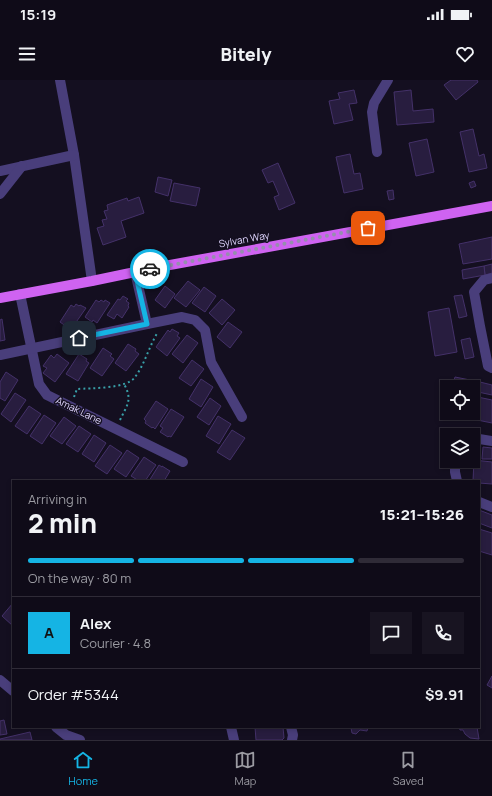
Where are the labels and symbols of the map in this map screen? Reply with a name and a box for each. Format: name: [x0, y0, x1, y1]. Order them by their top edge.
pin: [351, 211, 385, 245]
street label: Sylvan Way: [217, 228, 271, 250]
courier: [130, 249, 170, 289]
pin: [62, 321, 96, 355]
street label: Amak Lane: [54, 393, 105, 427]

